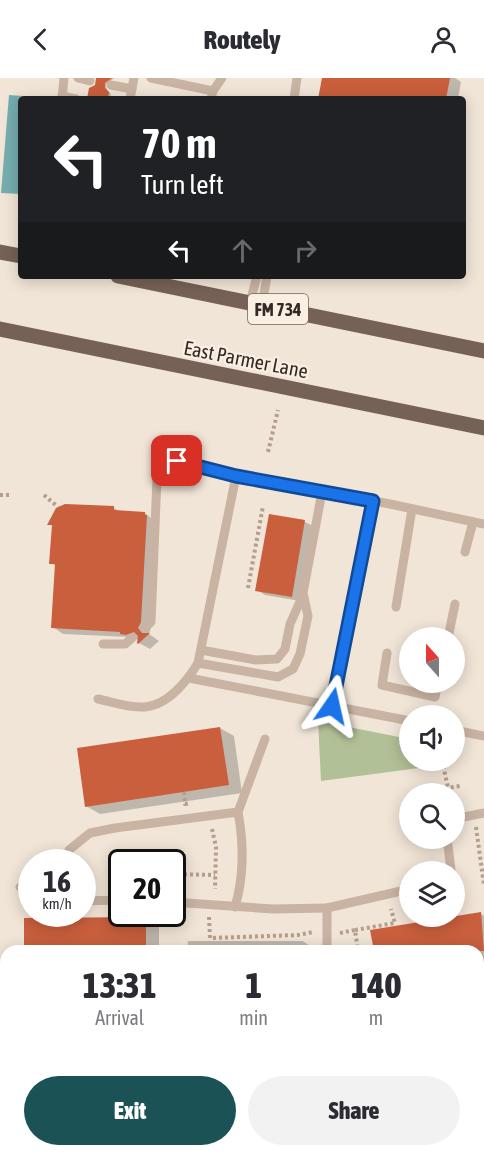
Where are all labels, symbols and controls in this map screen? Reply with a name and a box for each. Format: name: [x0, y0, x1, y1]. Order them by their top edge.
icon: back: [24, 23, 57, 56]
icon: person: [427, 23, 460, 56]
text: Routely: [203, 24, 281, 55]
text: 70 m: [141, 119, 216, 167]
icon: left: [42, 120, 120, 198]
text: Turn left: [141, 169, 224, 200]
icon: left: [163, 234, 196, 267]
icon: ahead: [226, 234, 259, 267]
icon: right: [289, 234, 322, 267]
road number: FM 734: [248, 294, 308, 324]
street label: East Parmer Lane: [182, 336, 310, 382]
pin: [151, 435, 202, 486]
icon: arrive: [160, 444, 193, 477]
north arrow: [399, 627, 465, 693]
map controls: [399, 627, 465, 927]
position arrow: [300, 674, 364, 738]
button: sound: [399, 705, 465, 771]
button: search: [399, 783, 465, 849]
speed limit sign: 20: [108, 849, 186, 927]
button: layers: [399, 861, 465, 927]
text: 16: [43, 864, 71, 898]
text: km/h: [42, 895, 72, 912]
text: 13:31: [83, 964, 157, 1006]
text: 1: [245, 964, 262, 1006]
text: 140: [351, 964, 401, 1006]
text: Arrival: [95, 1006, 144, 1029]
text: min: [239, 1006, 268, 1029]
text: m: [369, 1006, 383, 1029]
button: Exit: [24, 1076, 236, 1145]
button: Share: [248, 1076, 460, 1145]

